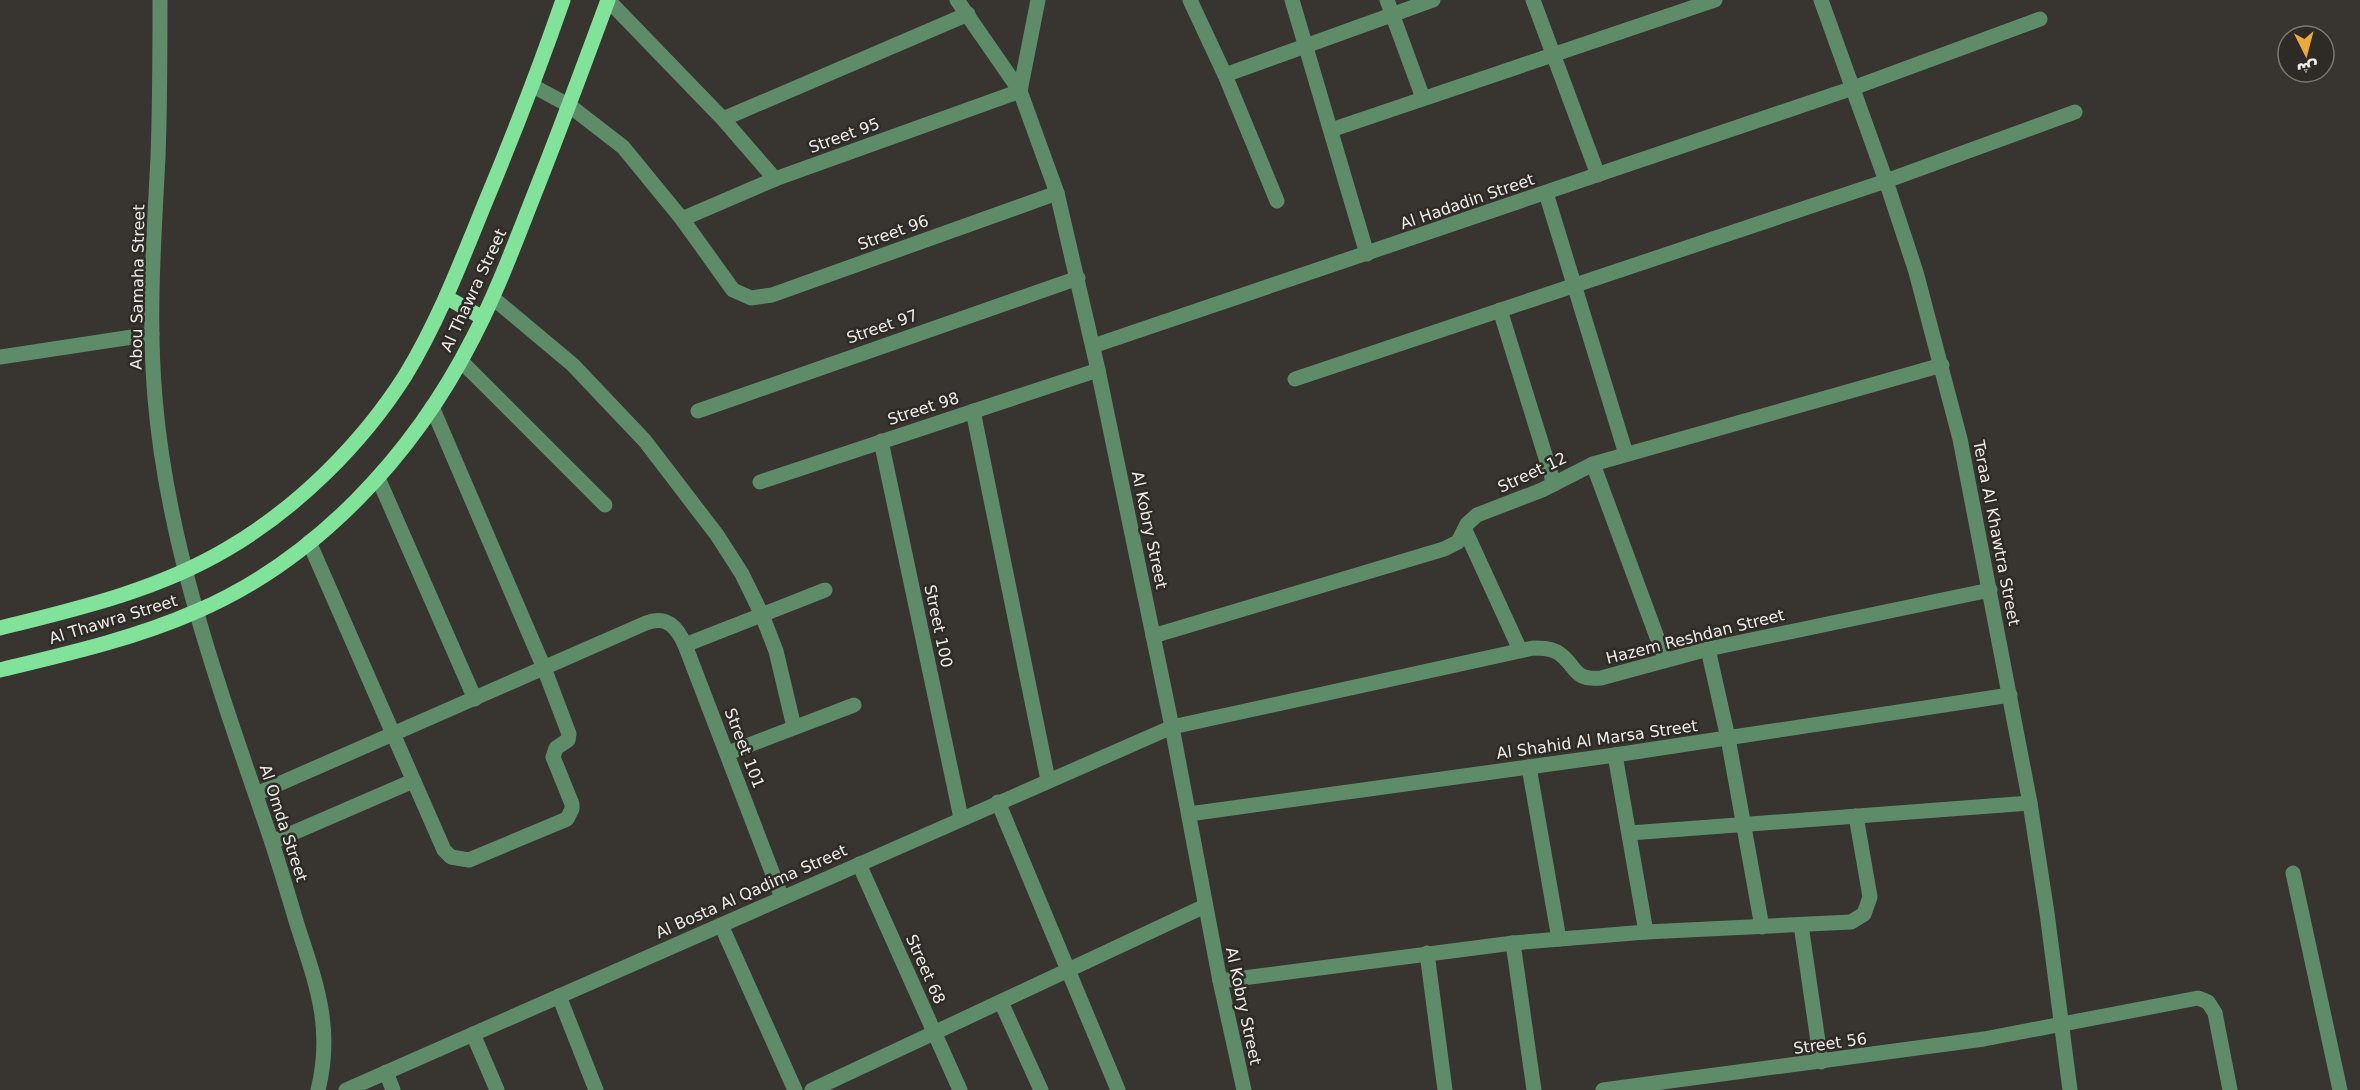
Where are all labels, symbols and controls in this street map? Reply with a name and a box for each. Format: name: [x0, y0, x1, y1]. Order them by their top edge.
north arrow: [2276, 24, 2336, 84]
text: ش: [2296, 58, 2319, 79]
street label: Street 95: [806, 114, 882, 157]
street label: Al Hadadin Street: [1398, 170, 1537, 233]
street label: Abou Samaha Street: [127, 204, 148, 370]
street label: Street 96: [855, 211, 931, 254]
street label: Al Thawra Street: [437, 226, 510, 355]
street label: Street 97: [844, 305, 920, 348]
street label: Street 98: [885, 388, 961, 429]
street label: Teraa Al Khawtra Street: [1969, 438, 2024, 627]
street label: Street 12: [1495, 448, 1570, 497]
street label: Al Kobry Street: [1128, 470, 1171, 591]
street label: Street 100: [920, 583, 957, 669]
street label: Al Thawra Street: [47, 591, 180, 648]
street label: Hazem Reshdan Street: [1604, 605, 1786, 668]
street label: Street 101: [721, 705, 768, 791]
street label: Al Shahid Al Marsa Street: [1495, 716, 1699, 763]
street label: Al Omda Street: [256, 762, 311, 884]
street label: Al Bosta Al Qadima Street: [653, 841, 850, 942]
street label: Street 68: [902, 932, 949, 1007]
street label: Al Kobry Street: [1222, 946, 1265, 1067]
street label: Street 56: [1792, 1029, 1868, 1058]

